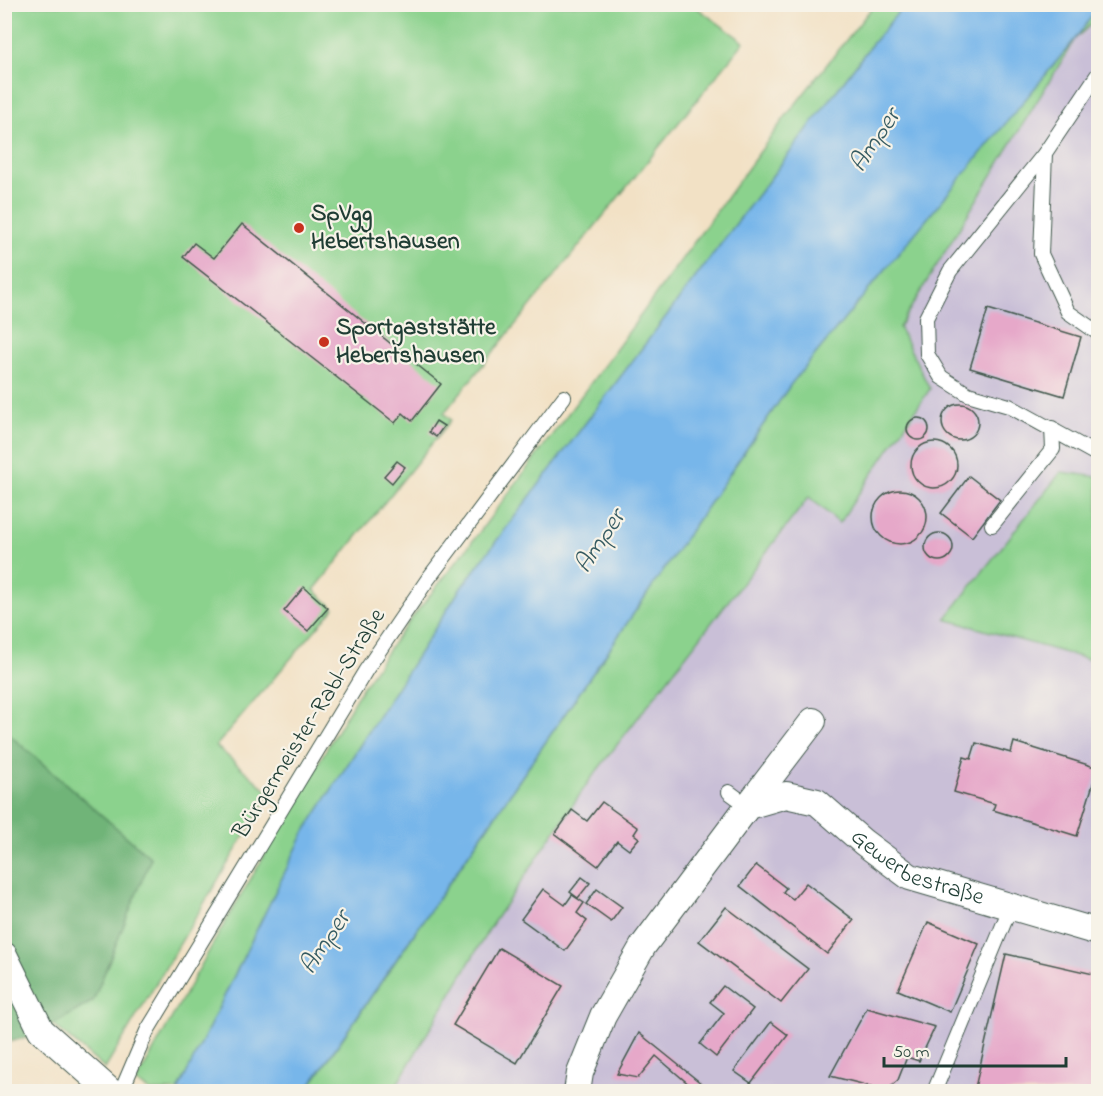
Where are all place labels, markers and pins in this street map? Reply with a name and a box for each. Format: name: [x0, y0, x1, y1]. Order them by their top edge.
place label: SpVgg Hebertshausen: [311, 197, 460, 260]
marker: SpVgg Hebertshausen: [292, 221, 306, 235]
place label: Sportgaststätte Hebertshausen: [336, 311, 497, 374]
marker: Sportgaststätte Hebertshausen: [317, 335, 331, 349]

